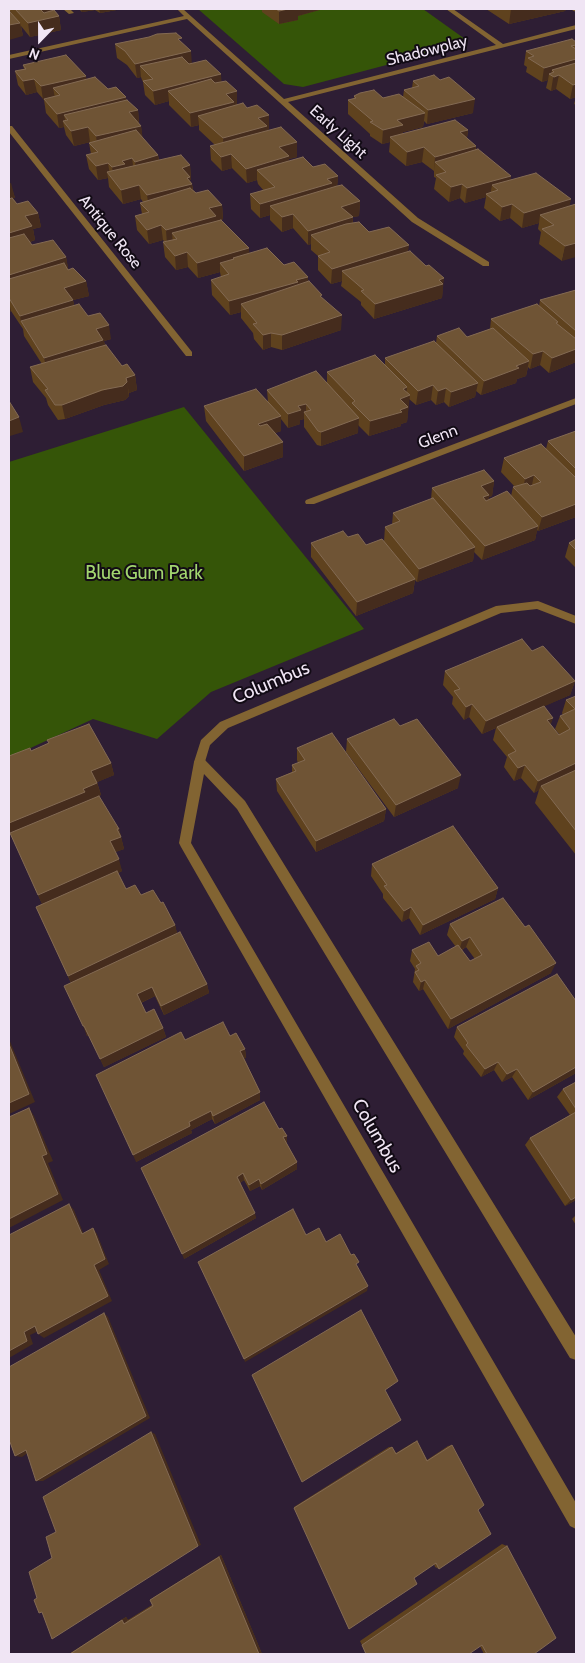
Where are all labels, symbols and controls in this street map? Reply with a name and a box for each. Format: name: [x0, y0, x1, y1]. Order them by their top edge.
north arrow: [15, 15, 65, 65]
street label: Shadowplay: [384, 32, 470, 70]
text: N: [26, 44, 42, 64]
street label: Early Light: [305, 101, 371, 163]
street label: Antique Rose: [74, 191, 146, 273]
street label: Glenn: [416, 421, 460, 453]
park label: Blue Gum Park: [85, 562, 203, 584]
street label: Columbus: [229, 657, 313, 709]
street label: Columbus: [347, 1095, 407, 1177]

